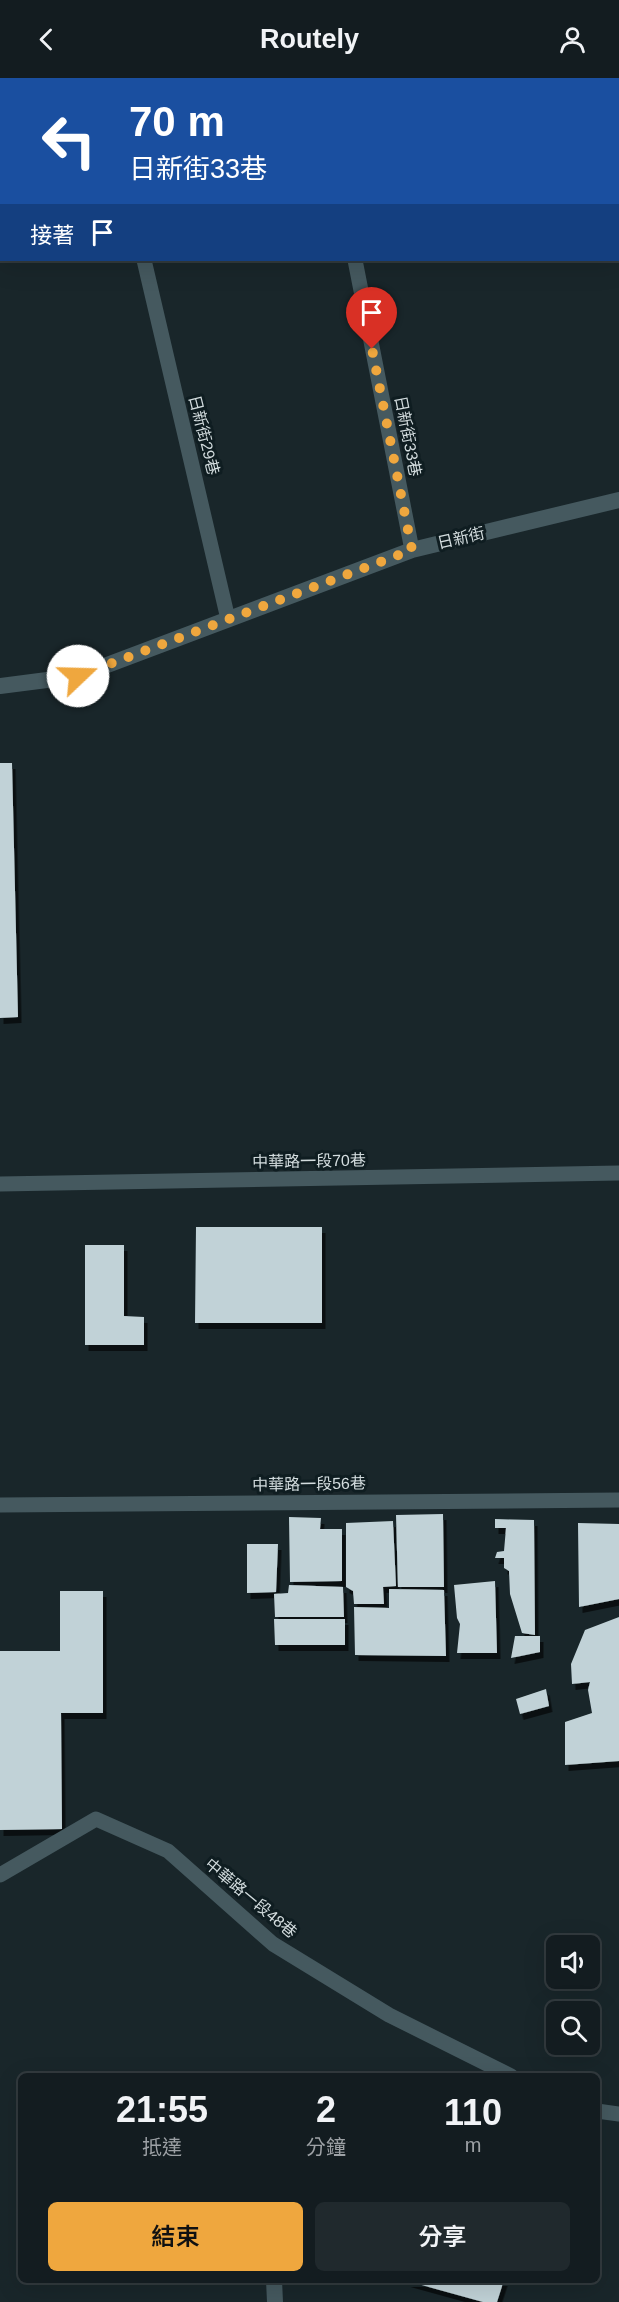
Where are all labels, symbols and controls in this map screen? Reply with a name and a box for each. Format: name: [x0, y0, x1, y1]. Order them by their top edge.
icon: back: [30, 23, 63, 56]
icon: person: [556, 23, 589, 56]
text: Routely: [260, 24, 359, 54]
text: 70 m: [129, 98, 225, 145]
icon: left: [30, 102, 108, 180]
text: 日新街33巷: [129, 154, 267, 184]
icon: arrive: [86, 216, 119, 249]
text: 接著: [30, 223, 74, 248]
pin: [346, 287, 397, 349]
icon: arrive: [355, 296, 388, 329]
street label: 日新街29巷: [186, 393, 222, 477]
street label: 日新街33巷: [392, 394, 424, 478]
street label: 日新街: [436, 524, 486, 552]
position arrow: [46, 644, 110, 708]
street label: 中華路一段70巷: [252, 1152, 366, 1170]
street label: 中華路一段56巷: [252, 1475, 366, 1493]
street label: 中華路一段48巷: [202, 1855, 300, 1941]
map controls: [546, 1935, 600, 2055]
button: sound: [546, 1935, 600, 1989]
button: search: [546, 2001, 600, 2055]
text: 21:55: [116, 2089, 208, 2130]
text: 2: [316, 2089, 336, 2130]
text: 110: [444, 2092, 502, 2133]
text: m: [465, 2134, 481, 2156]
text: 抵達: [142, 2136, 182, 2158]
text: 分鐘: [306, 2136, 346, 2158]
button: 結束: [48, 2202, 303, 2271]
button: 分享: [315, 2202, 570, 2271]

